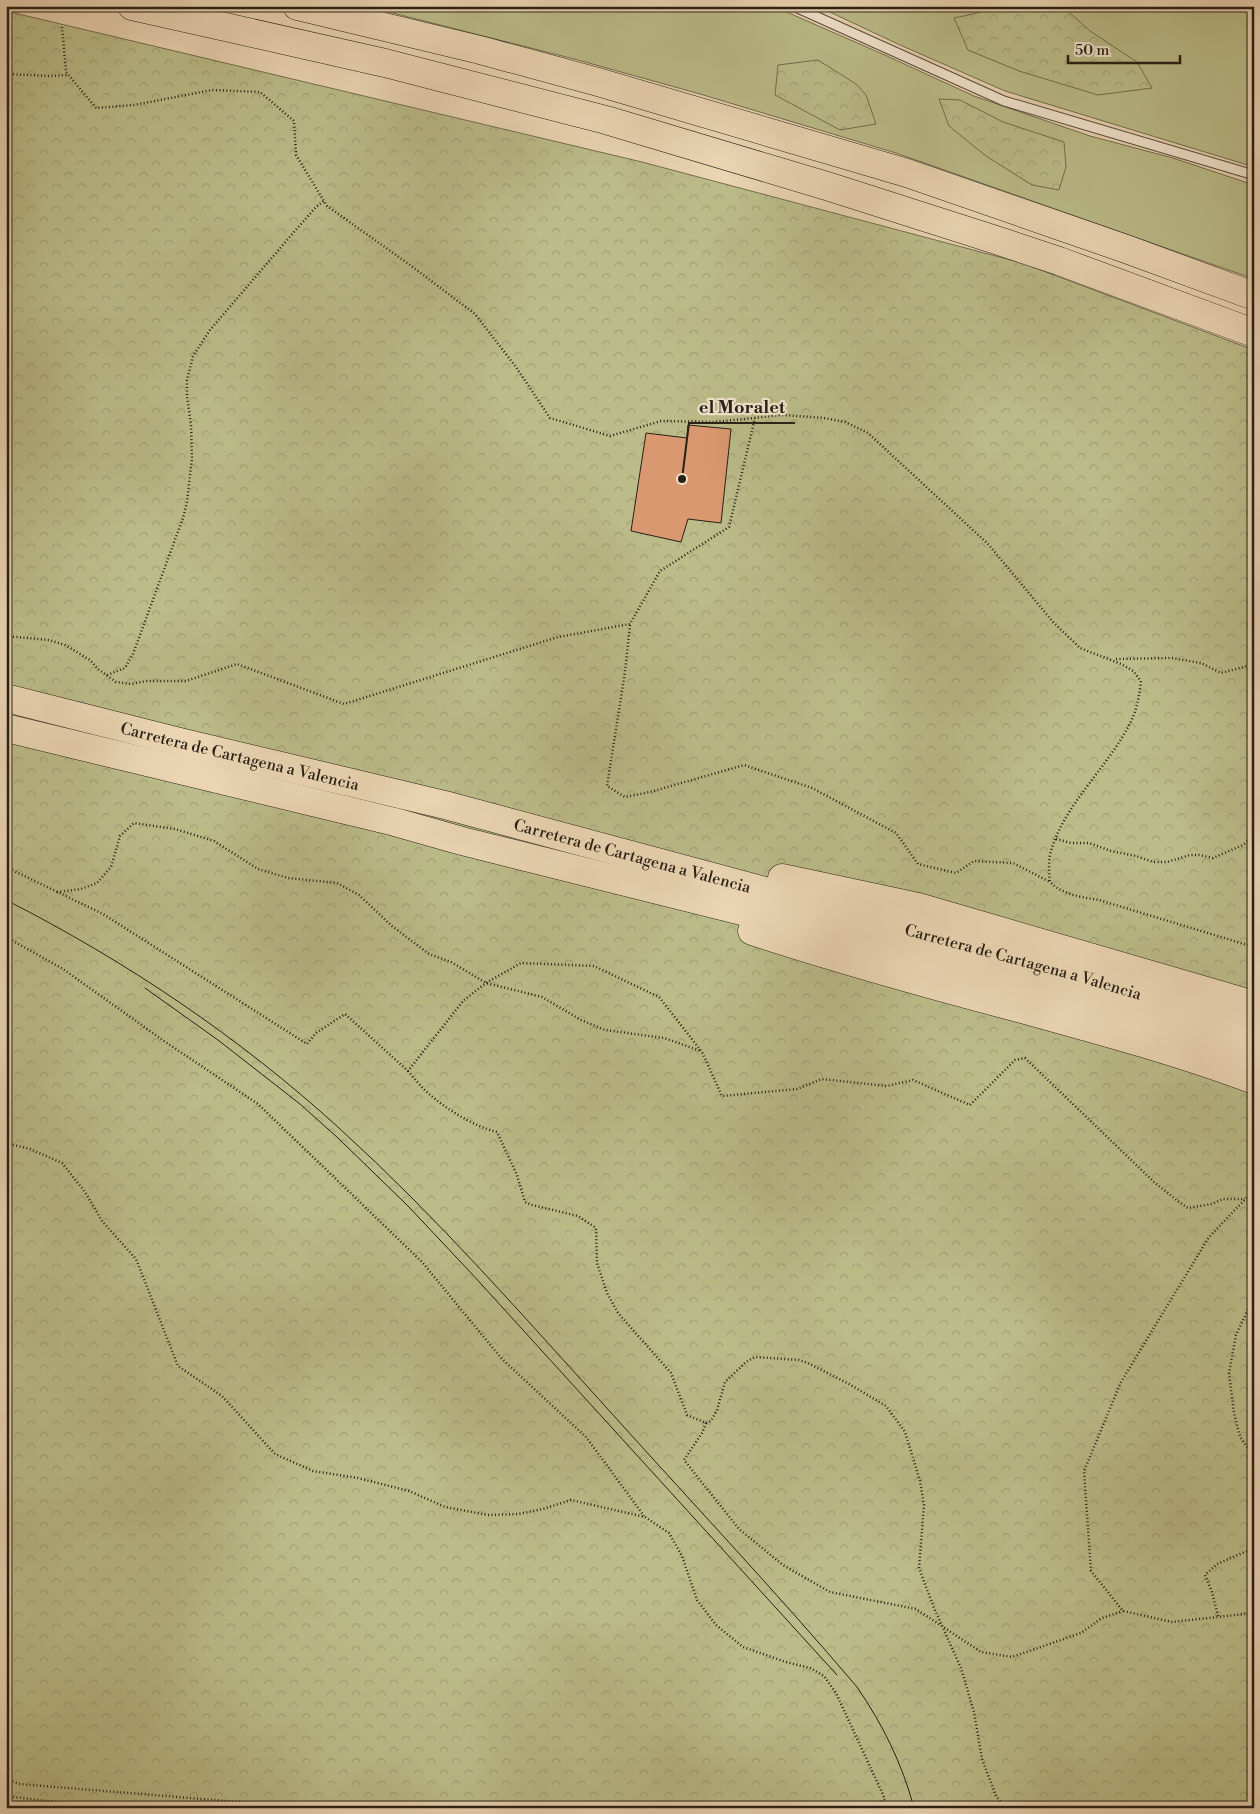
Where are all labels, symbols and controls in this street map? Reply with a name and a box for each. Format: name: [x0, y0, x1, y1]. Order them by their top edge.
scale bar: [1068, 32, 1180, 64]
text: 50 m: [1075, 41, 1109, 60]
callout: el Moralet: [689, 390, 795, 423]
text: el Moralet: [699, 396, 786, 419]
street label: Carretera de Cartagena a Valencia: [118, 718, 362, 795]
street label: Carretera de Cartagena a Valencia: [511, 815, 754, 898]
street label: Carretera de Cartagena a Valencia: [903, 920, 1145, 1005]

